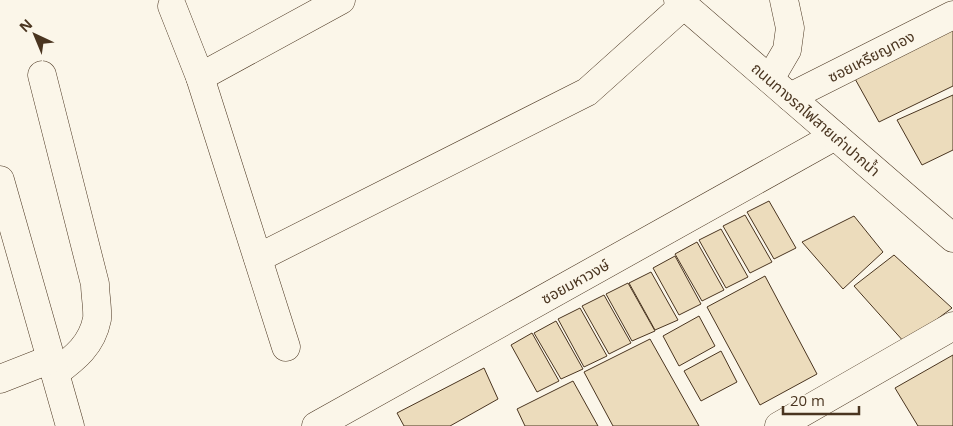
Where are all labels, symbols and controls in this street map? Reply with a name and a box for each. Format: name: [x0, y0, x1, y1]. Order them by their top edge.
north arrow: [10, 10, 60, 60]
text: N: [15, 14, 36, 36]
street label: ซอยเหรียญทอง: [824, 26, 918, 86]
street label: ถนนทางรถไฟสายเก่าปากน้ำ: [748, 58, 884, 180]
street label: ซอยมหาวงษ์: [537, 254, 613, 308]
scale bar: [783, 384, 859, 416]
text: 20 m: [790, 390, 825, 410]

